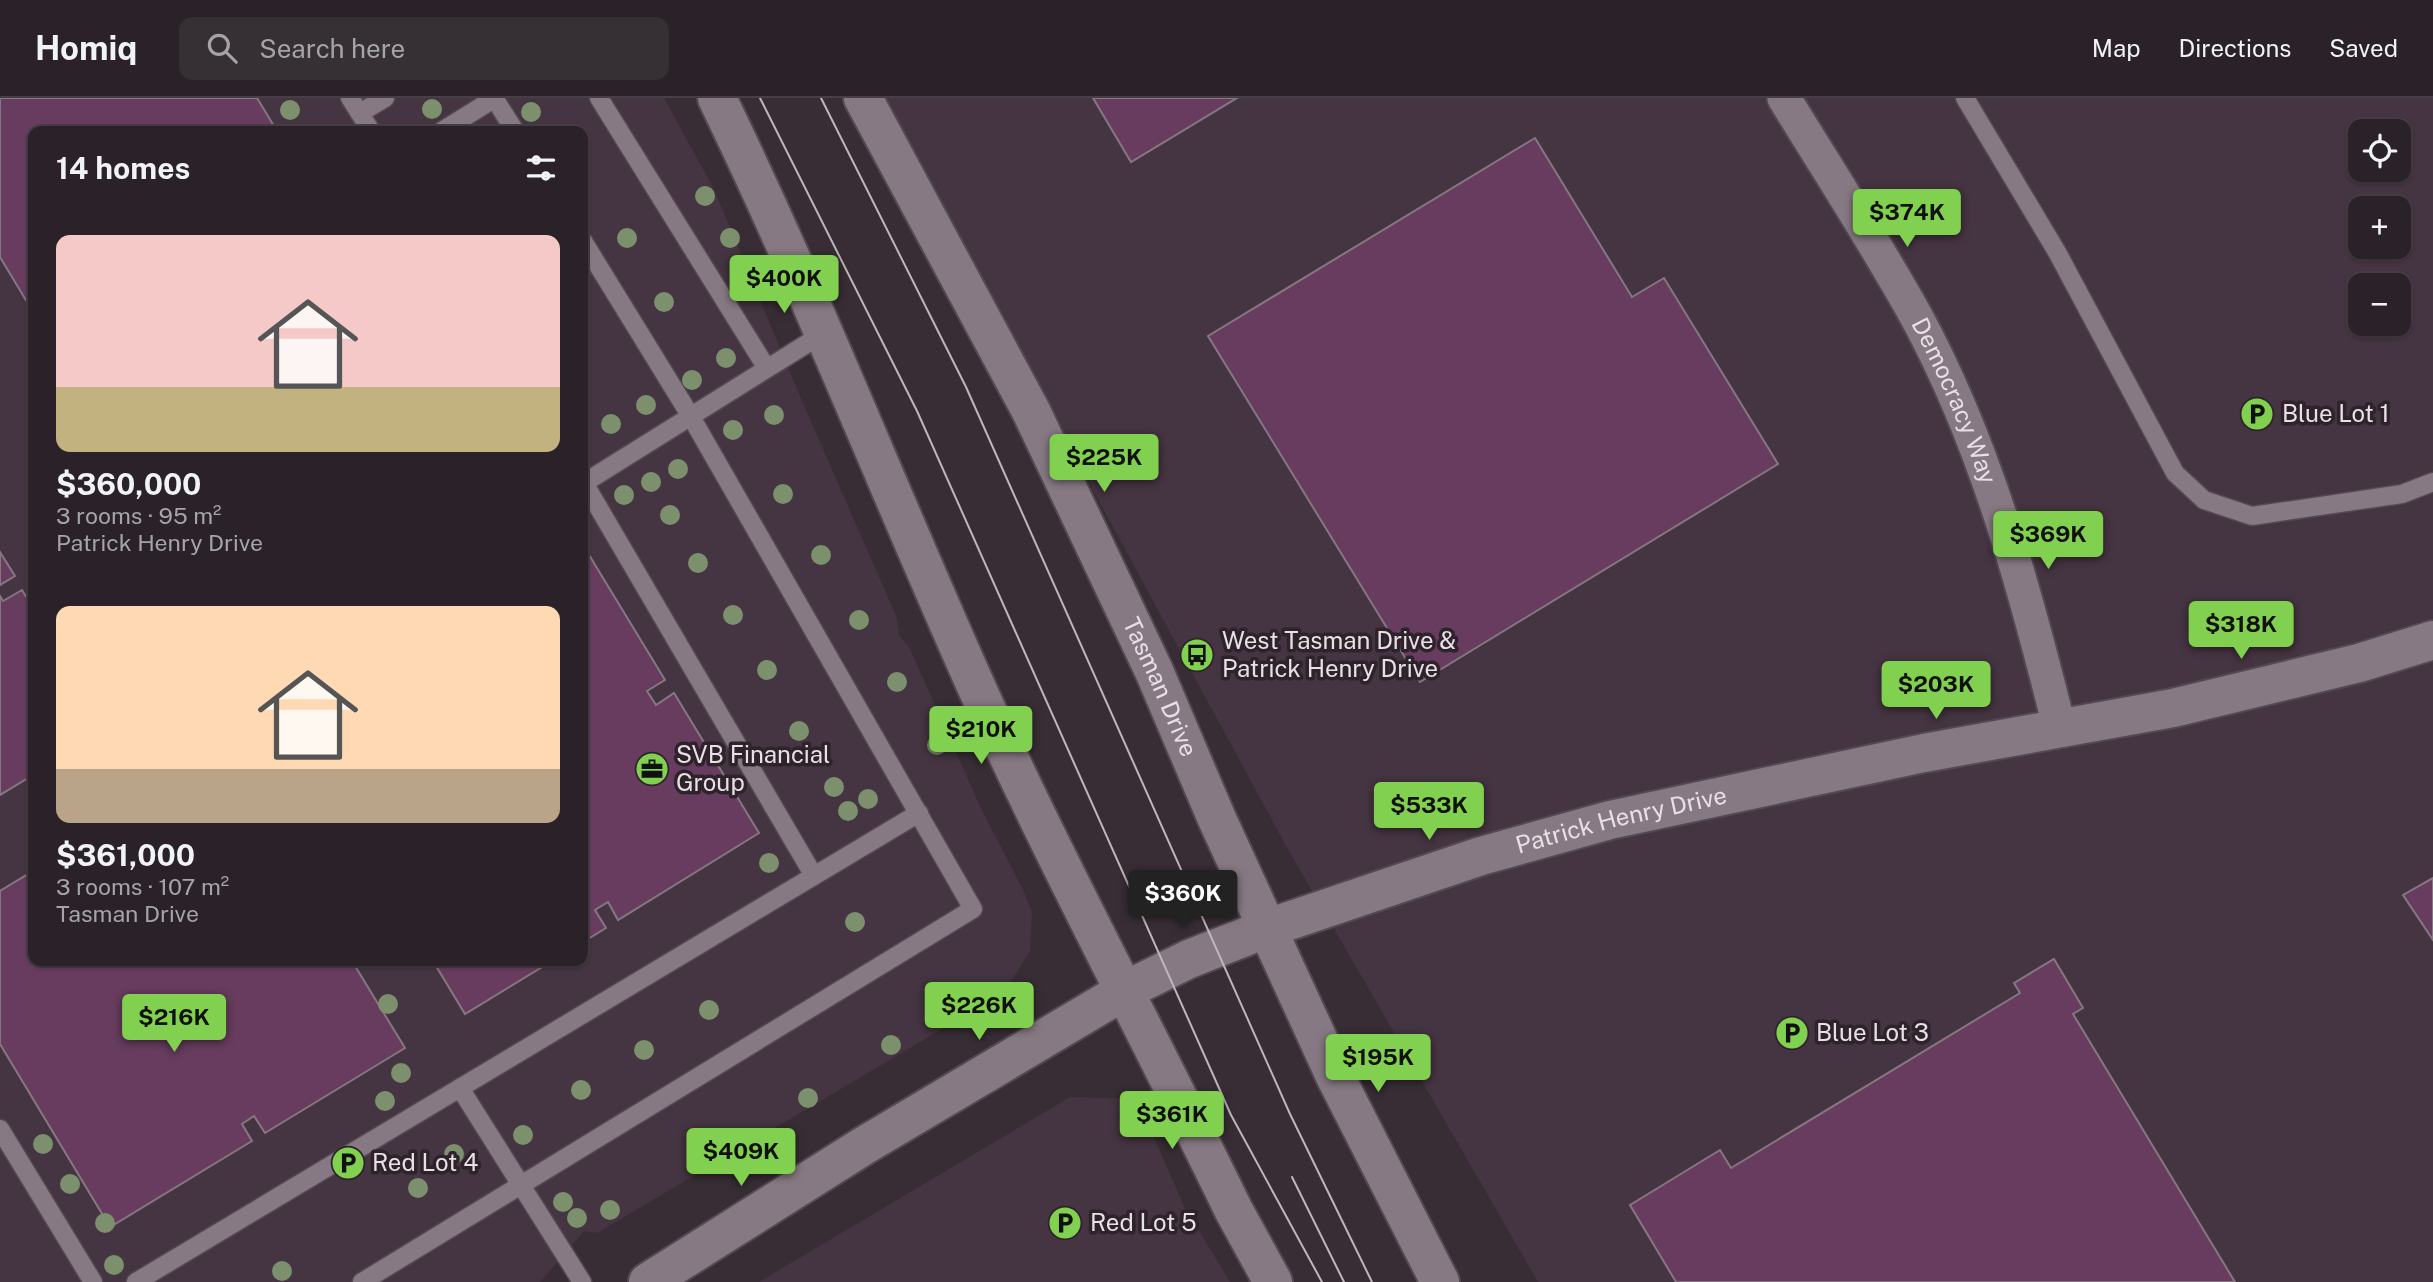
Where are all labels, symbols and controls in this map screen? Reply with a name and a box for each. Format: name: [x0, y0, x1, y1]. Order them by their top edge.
search box: [179, 17, 669, 80]
text: Homiq: [35, 29, 137, 67]
icon: search: [203, 29, 241, 67]
text: Search here: [259, 33, 405, 64]
text: Map: [2092, 34, 2141, 62]
text: Directions: [2179, 34, 2291, 62]
text: Saved: [2329, 34, 2398, 62]
map controls: [2348, 119, 2411, 336]
button: locate: [2348, 119, 2411, 182]
icon: filters: [522, 149, 560, 187]
text: 14 homes: [56, 150, 190, 186]
pin: $374K: [1858, 190, 1956, 249]
button: +: [2348, 196, 2411, 259]
text: $374K: [1869, 198, 1945, 225]
pin: $400K: [735, 256, 833, 315]
text: $400K: [746, 264, 822, 291]
button: −: [2348, 273, 2411, 336]
icon: home: [245, 281, 371, 407]
street label: Democracy Way: [1906, 313, 2003, 487]
parking icon: Blue Lot 1: [2238, 395, 2276, 433]
place label: Blue Lot 1: [2282, 399, 2390, 427]
pin: $225K: [1055, 434, 1153, 494]
text: $225K: [1066, 443, 1142, 470]
text: $360,000: [56, 466, 201, 502]
text: 3 rooms · 95 m²: [56, 502, 222, 529]
pin: $369K: [1999, 512, 2097, 571]
text: $369K: [2009, 520, 2087, 547]
text: Patrick Henry Drive: [56, 529, 263, 556]
pin: $318K: [2192, 602, 2290, 661]
text: $318K: [2205, 610, 2277, 637]
street label: Tasman Drive: [1118, 613, 1204, 761]
place label: West Tasman Drive & Patrick Henry Drive: [1222, 626, 1456, 682]
bus stop icon: West Tasman Drive & Patrick Henry Drive: [1178, 636, 1216, 674]
icon: home: [245, 652, 371, 778]
pin: $203K: [1887, 662, 1985, 721]
text: $203K: [1898, 670, 1974, 697]
pin: $210K: [932, 706, 1030, 766]
text: $210K: [945, 715, 1017, 742]
place label: SVB Financial Group: [676, 740, 830, 796]
office icon: SVB Financial Group: [633, 750, 671, 788]
street label: Patrick Henry Drive: [1512, 780, 1729, 859]
pin: $533K: [1380, 782, 1478, 842]
text: $533K: [1390, 791, 1468, 818]
text: $361,000: [56, 837, 195, 873]
pin: $360K: [1134, 870, 1232, 930]
text: 3 rooms · 107 m²: [56, 873, 229, 900]
text: $360K: [1144, 879, 1222, 906]
text: Tasman Drive: [56, 900, 199, 927]
pin: $226K: [930, 982, 1028, 1042]
text: $226K: [941, 991, 1017, 1018]
pin: $216K: [125, 995, 223, 1054]
text: $216K: [138, 1003, 210, 1030]
parking icon: Blue Lot 3: [1773, 1014, 1811, 1052]
place label: Blue Lot 3: [1816, 1018, 1929, 1046]
pin: $195K: [1329, 1034, 1427, 1094]
text: $195K: [1342, 1043, 1414, 1070]
pin: $361K: [1123, 1091, 1221, 1151]
text: $361K: [1136, 1100, 1208, 1127]
pin: $409K: [692, 1128, 790, 1188]
text: $409K: [702, 1137, 780, 1164]
parking icon: Red Lot 4: [329, 1144, 367, 1182]
place label: Red Lot 4: [372, 1148, 478, 1176]
parking icon: Red Lot 5: [1046, 1204, 1084, 1242]
place label: Red Lot 5: [1090, 1208, 1197, 1236]

